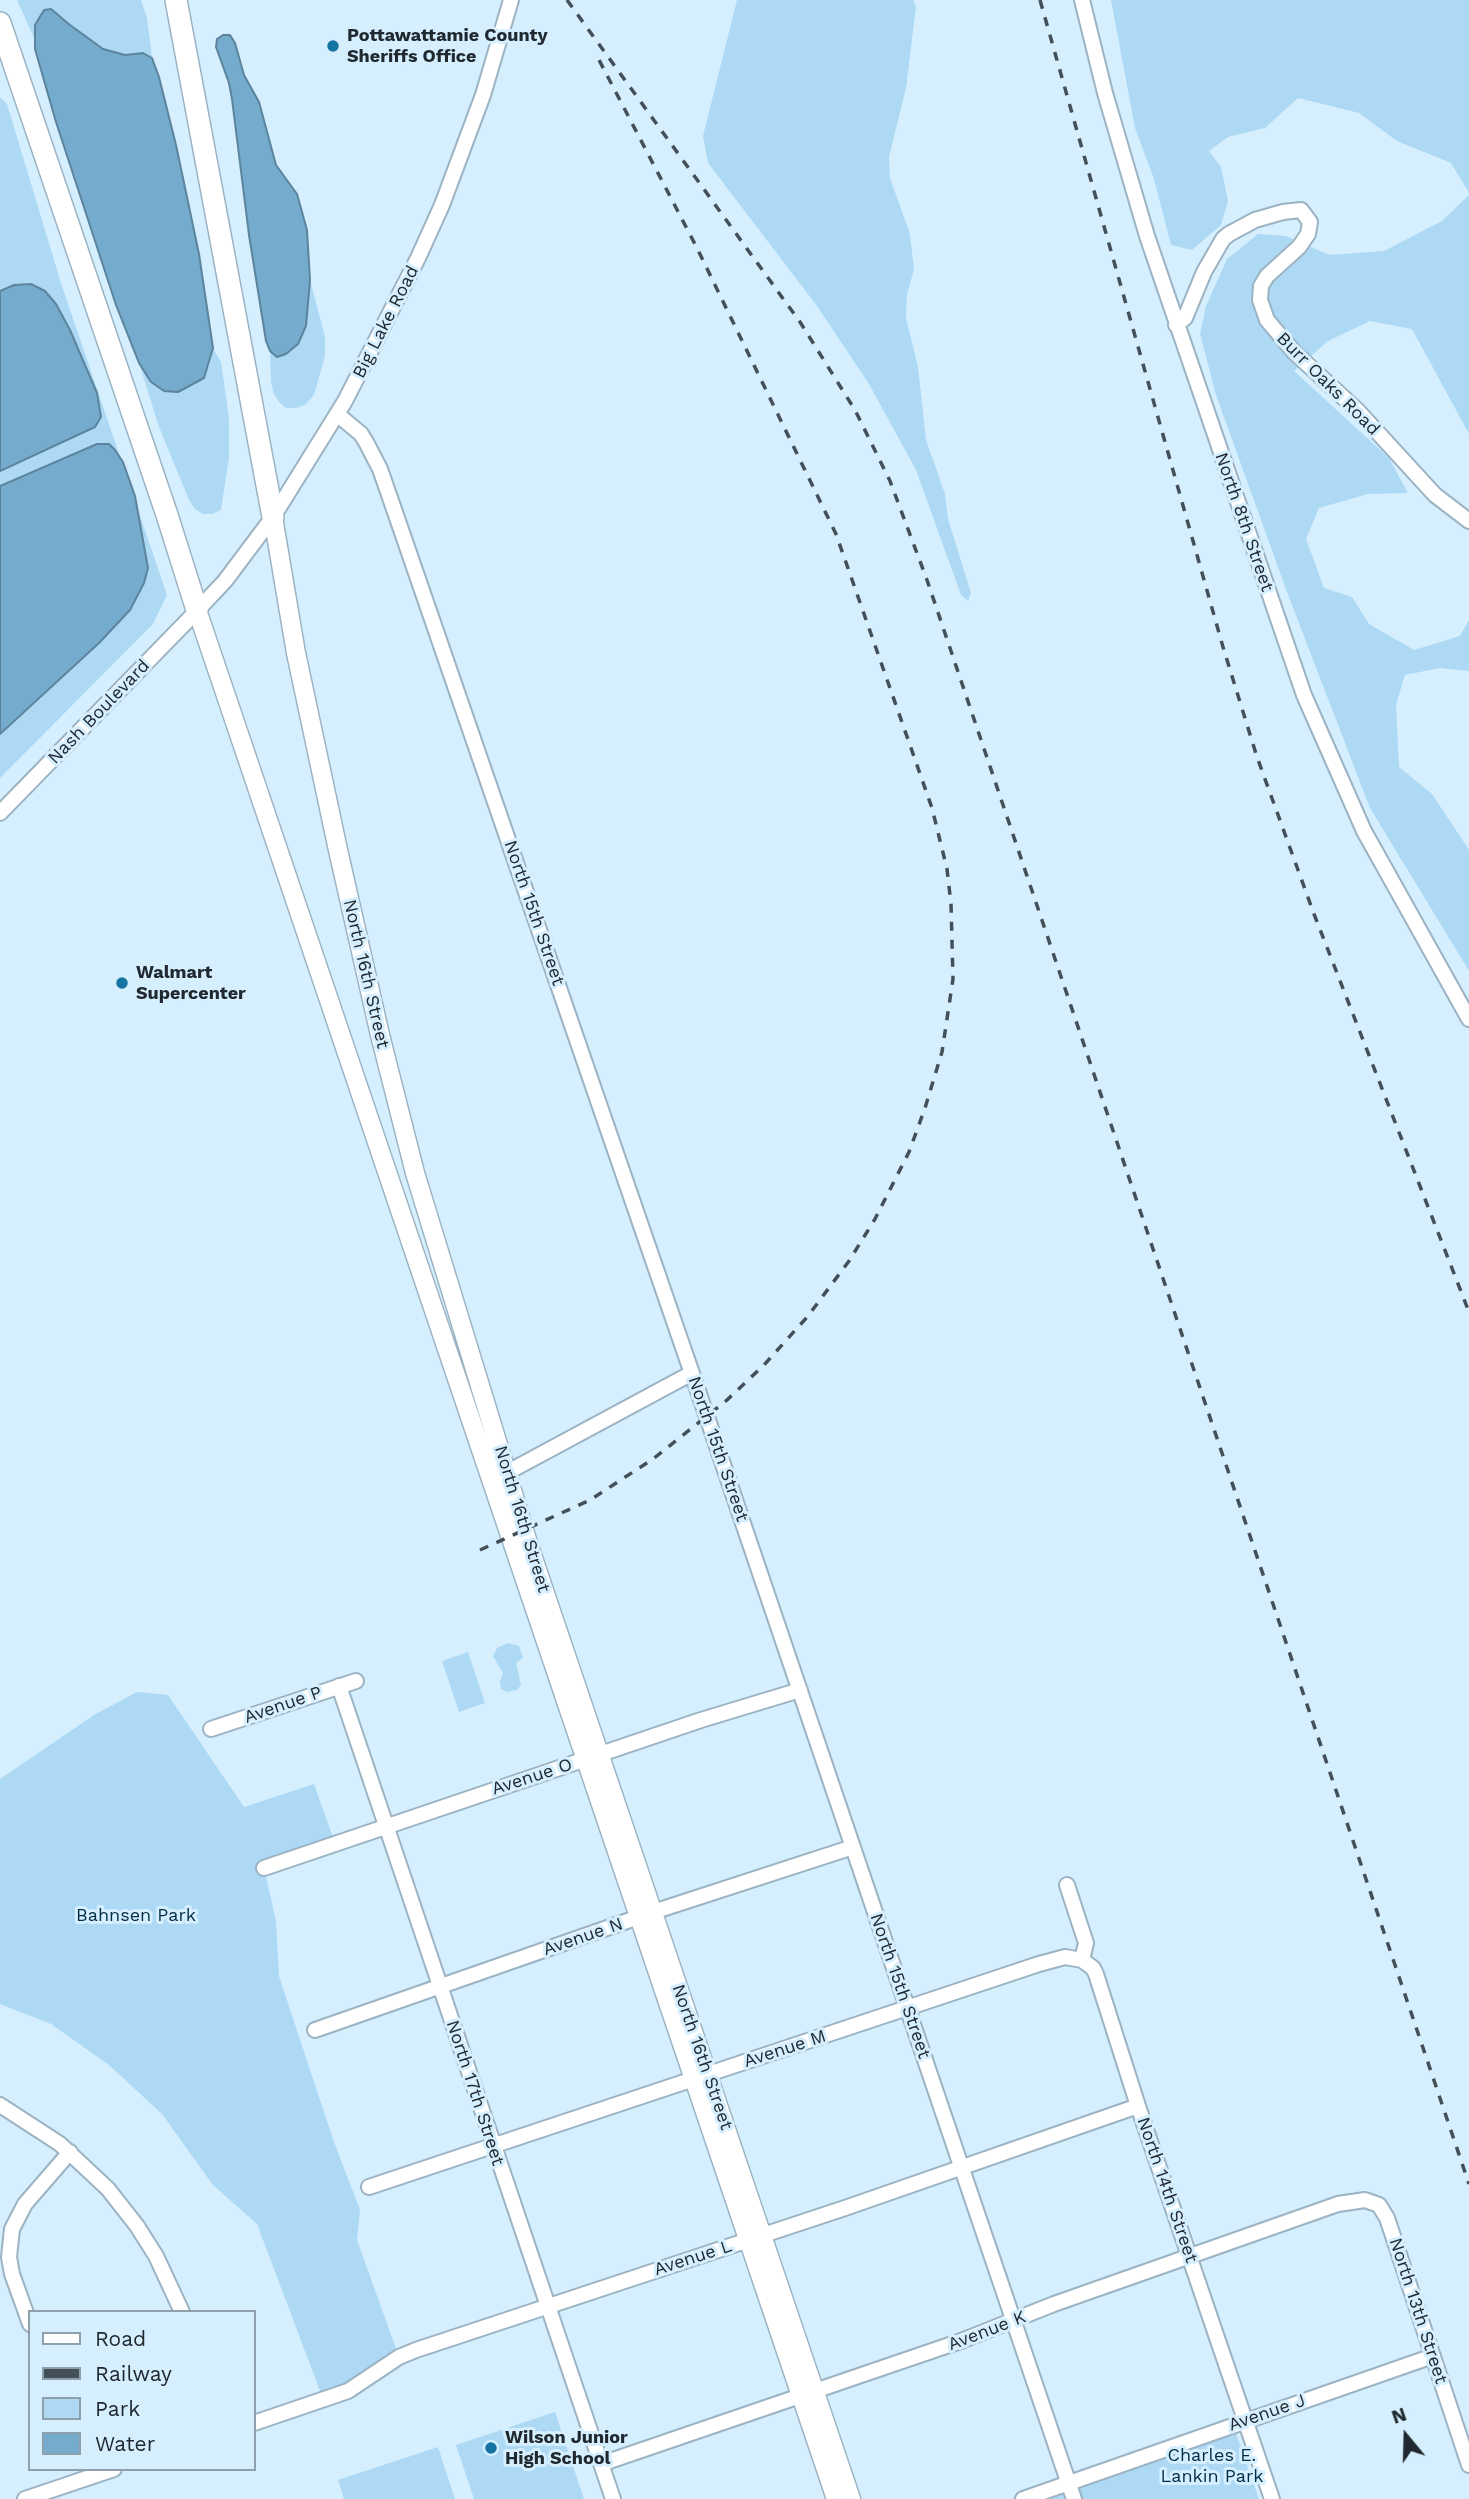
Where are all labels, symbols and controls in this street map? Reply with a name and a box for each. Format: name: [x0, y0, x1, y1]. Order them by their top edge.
place label: Pottawattamie County Sheriffs Office: [347, 25, 548, 68]
marker: Pottawattamie County Sheriffs Office: [325, 38, 341, 54]
street label: Big Lake Road: [348, 262, 424, 382]
street label: Burr Oaks Road: [1272, 328, 1384, 440]
street label: North 8th Street: [1210, 450, 1278, 594]
street label: Nash Boulevard: [44, 655, 154, 769]
street label: North 15th Street: [499, 838, 569, 988]
street label: North 16th Street: [338, 897, 394, 1051]
place label: Walmart Supercenter: [136, 962, 246, 1004]
marker: Walmart Supercenter: [114, 975, 130, 991]
street label: North 15th Street: [683, 1374, 753, 1524]
street label: North 16th Street: [489, 1443, 555, 1595]
street label: Avenue P: [241, 1682, 325, 1728]
street label: Avenue O: [489, 1754, 575, 1800]
park label: Bahnsen Park: [76, 1905, 196, 1927]
street label: North 15th Street: [865, 1911, 935, 2061]
street label: Avenue N: [540, 1913, 626, 1961]
street label: North 16th Street: [667, 1981, 737, 2133]
street label: North 17th Street: [441, 2018, 509, 2168]
street label: Avenue M: [741, 2026, 829, 2072]
street label: North 14th Street: [1132, 2114, 1202, 2266]
street label: Avenue L: [651, 2235, 735, 2281]
street label: North 13th Street: [1384, 2235, 1452, 2387]
street label: Avenue K: [945, 2306, 1029, 2356]
legend: [28, 2310, 256, 2471]
text: Road: [95, 2326, 146, 2351]
text: Railway: [95, 2361, 172, 2386]
street label: Avenue J: [1226, 2390, 1308, 2436]
text: Park: [95, 2396, 140, 2421]
north arrow: [1371, 2401, 1441, 2471]
text: N: [1389, 2403, 1409, 2429]
place label: Wilson Junior High School: [505, 2427, 628, 2470]
text: Water: [95, 2431, 155, 2456]
marker: Wilson Junior High School: [483, 2440, 499, 2456]
park label: Charles E. Lankin Park: [1160, 2445, 1264, 2488]

